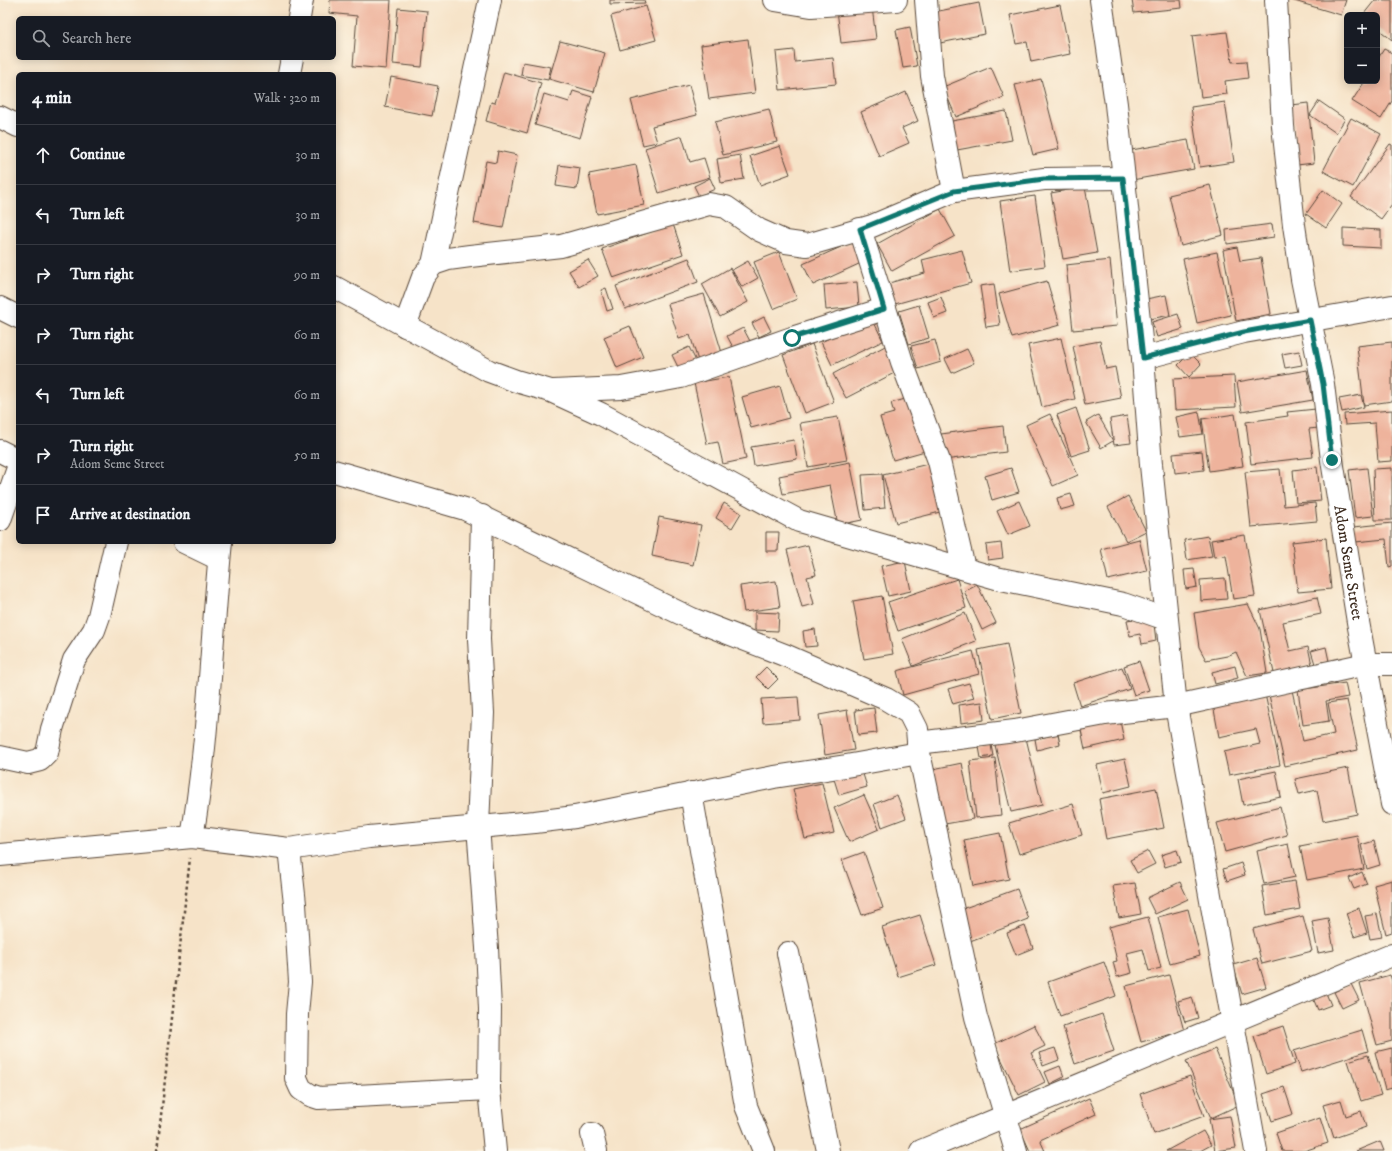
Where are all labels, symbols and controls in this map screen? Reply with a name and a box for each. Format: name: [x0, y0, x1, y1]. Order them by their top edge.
map controls: [1344, 12, 1380, 84]
button: +: [1344, 12, 1380, 48]
search box: [16, 16, 336, 60]
icon: search: [30, 27, 52, 49]
text: Search here: [62, 29, 131, 48]
button: −: [1344, 48, 1380, 84]
text: 4 min: [32, 87, 71, 109]
text: Walk · 320 m: [254, 90, 320, 106]
icon: ahead: [32, 144, 54, 166]
text: Continue: [70, 145, 125, 164]
text: 30 m: [296, 147, 320, 163]
icon: left: [32, 204, 54, 226]
text: Turn left: [70, 205, 124, 224]
text: 30 m: [296, 207, 320, 223]
icon: right: [32, 264, 54, 286]
text: Turn right: [70, 265, 133, 284]
text: 90 m: [294, 267, 320, 283]
icon: right: [32, 324, 54, 346]
text: Turn right: [70, 325, 133, 344]
text: 60 m: [294, 327, 320, 343]
route start: [783, 329, 801, 347]
icon: left: [32, 384, 54, 406]
text: Turn left: [70, 385, 124, 404]
text: 60 m: [294, 387, 320, 403]
text: Turn right: [70, 437, 133, 456]
icon: right: [32, 444, 54, 466]
text: 50 m: [294, 447, 320, 463]
route end: [1323, 451, 1341, 469]
text: Adom Seme Street: [70, 456, 165, 472]
icon: arrive: [32, 504, 54, 526]
street label: Adom Seme Street: [1329, 504, 1368, 622]
text: Arrive at destination: [70, 505, 190, 524]

